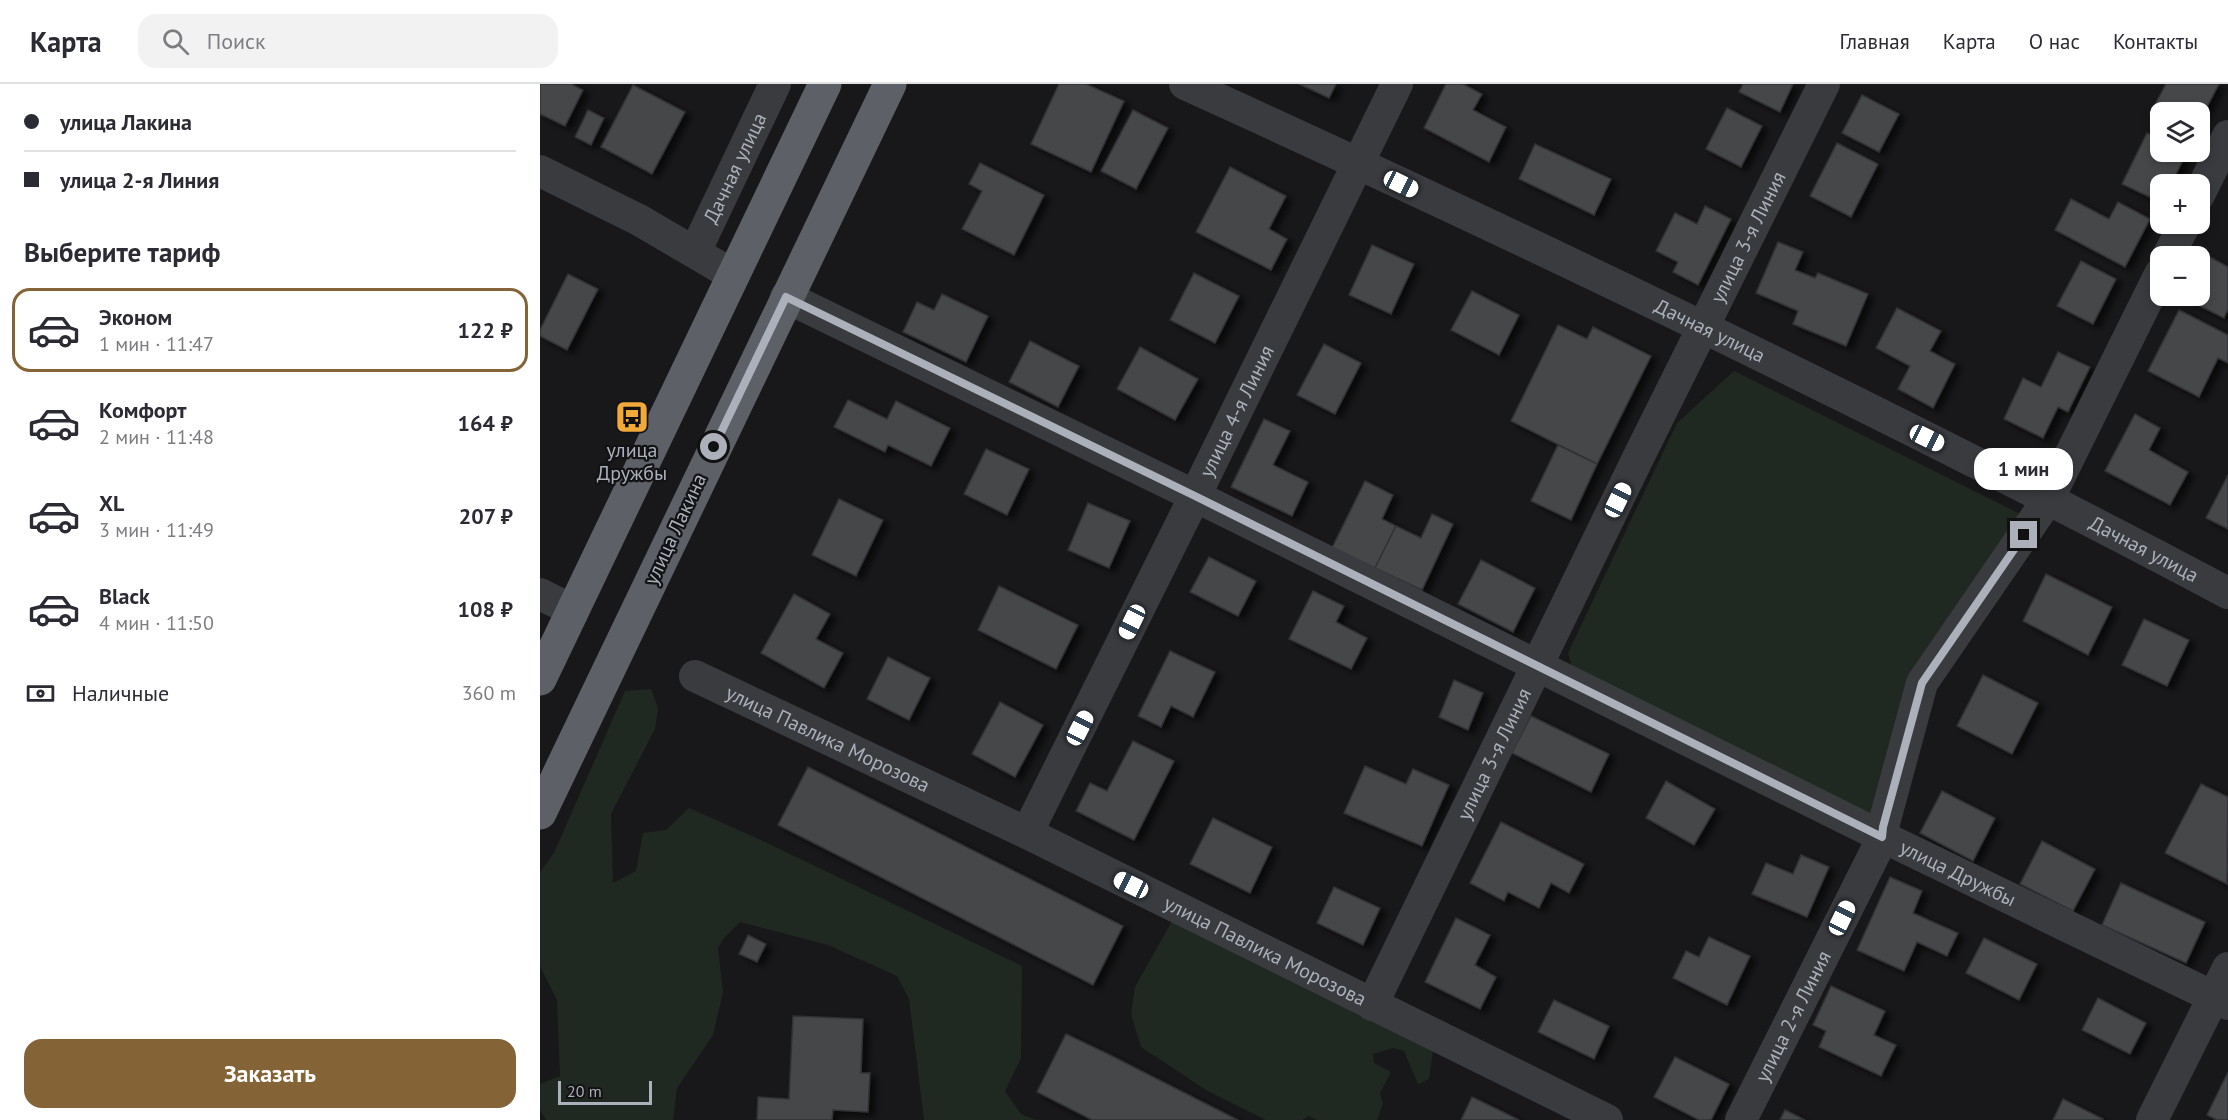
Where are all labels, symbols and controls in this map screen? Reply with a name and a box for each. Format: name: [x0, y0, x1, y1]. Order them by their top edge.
search box: [138, 14, 558, 68]
text: Карта: [30, 23, 102, 60]
icon: search: [159, 25, 192, 58]
text: Поиск: [207, 27, 266, 55]
text: Главная: [1839, 28, 1910, 55]
text: Карта: [1943, 28, 1996, 55]
text: О нас: [2029, 28, 2080, 55]
text: Контакты: [2113, 28, 2198, 55]
map controls: [2150, 102, 2210, 306]
button: layers: [2150, 102, 2210, 162]
text: улица Лакина: [60, 108, 192, 136]
street label: Дачная улица: [698, 108, 772, 228]
text: улица 2-я Линия: [60, 166, 219, 194]
street label: улица 3-я Линия: [1704, 167, 1792, 307]
car: [1381, 168, 1421, 200]
button: +: [2150, 174, 2210, 234]
text: Выберите тариф: [24, 235, 220, 269]
button: −: [2150, 246, 2210, 306]
street label: Дачная улица: [1651, 293, 1769, 368]
icon: car: [27, 303, 81, 357]
text: Эконом: [99, 303, 172, 331]
text: 122 ₽: [458, 316, 513, 344]
text: 1 мин · 11:47: [99, 331, 214, 357]
street label: улица 4-я Линия: [1193, 341, 1280, 481]
icon: car: [27, 396, 81, 450]
text: Комфорт: [99, 396, 187, 424]
bus stop icon: улица Дружбы: [614, 399, 650, 435]
text: 164 ₽: [458, 409, 513, 437]
car: [1907, 422, 1947, 454]
text: 2 мин · 11:48: [99, 424, 214, 450]
route start: [700, 433, 727, 460]
place label: улица Дружбы: [597, 437, 667, 486]
callout: 1 мин: [1974, 448, 2074, 490]
text: 1 мин: [1998, 456, 2049, 482]
street label: улица Лакина: [638, 469, 712, 589]
car: [1602, 480, 1634, 520]
icon: car: [27, 489, 81, 543]
text: XL: [99, 489, 124, 517]
text: 207 ₽: [459, 502, 513, 530]
street label: Дачная улица: [2085, 510, 2203, 588]
text: 3 мин · 11:49: [99, 517, 214, 543]
route end: [2010, 521, 2037, 548]
icon: car: [27, 582, 81, 636]
text: Black: [99, 582, 150, 610]
text: 108 ₽: [458, 595, 513, 623]
car: [1116, 602, 1148, 642]
text: 4 мин · 11:50: [99, 610, 214, 636]
icon: cash: [24, 677, 57, 710]
text: Наличные: [72, 679, 169, 707]
street label: улица Павлика Морозова: [722, 679, 934, 798]
text: 360 m: [462, 680, 516, 706]
street label: улица 3-я Линия: [1451, 684, 1537, 824]
car: [1064, 708, 1096, 748]
street label: улица Дружбы: [1896, 834, 2020, 912]
car: [1111, 869, 1151, 901]
street label: улица Павлика Морозова: [1160, 890, 1371, 1012]
car: [1826, 898, 1858, 938]
street label: улица 2-я Линия: [1749, 946, 1837, 1086]
button: Заказать: [24, 1039, 516, 1108]
scale bar: [558, 1078, 652, 1106]
text: 20 m: [567, 1081, 602, 1101]

